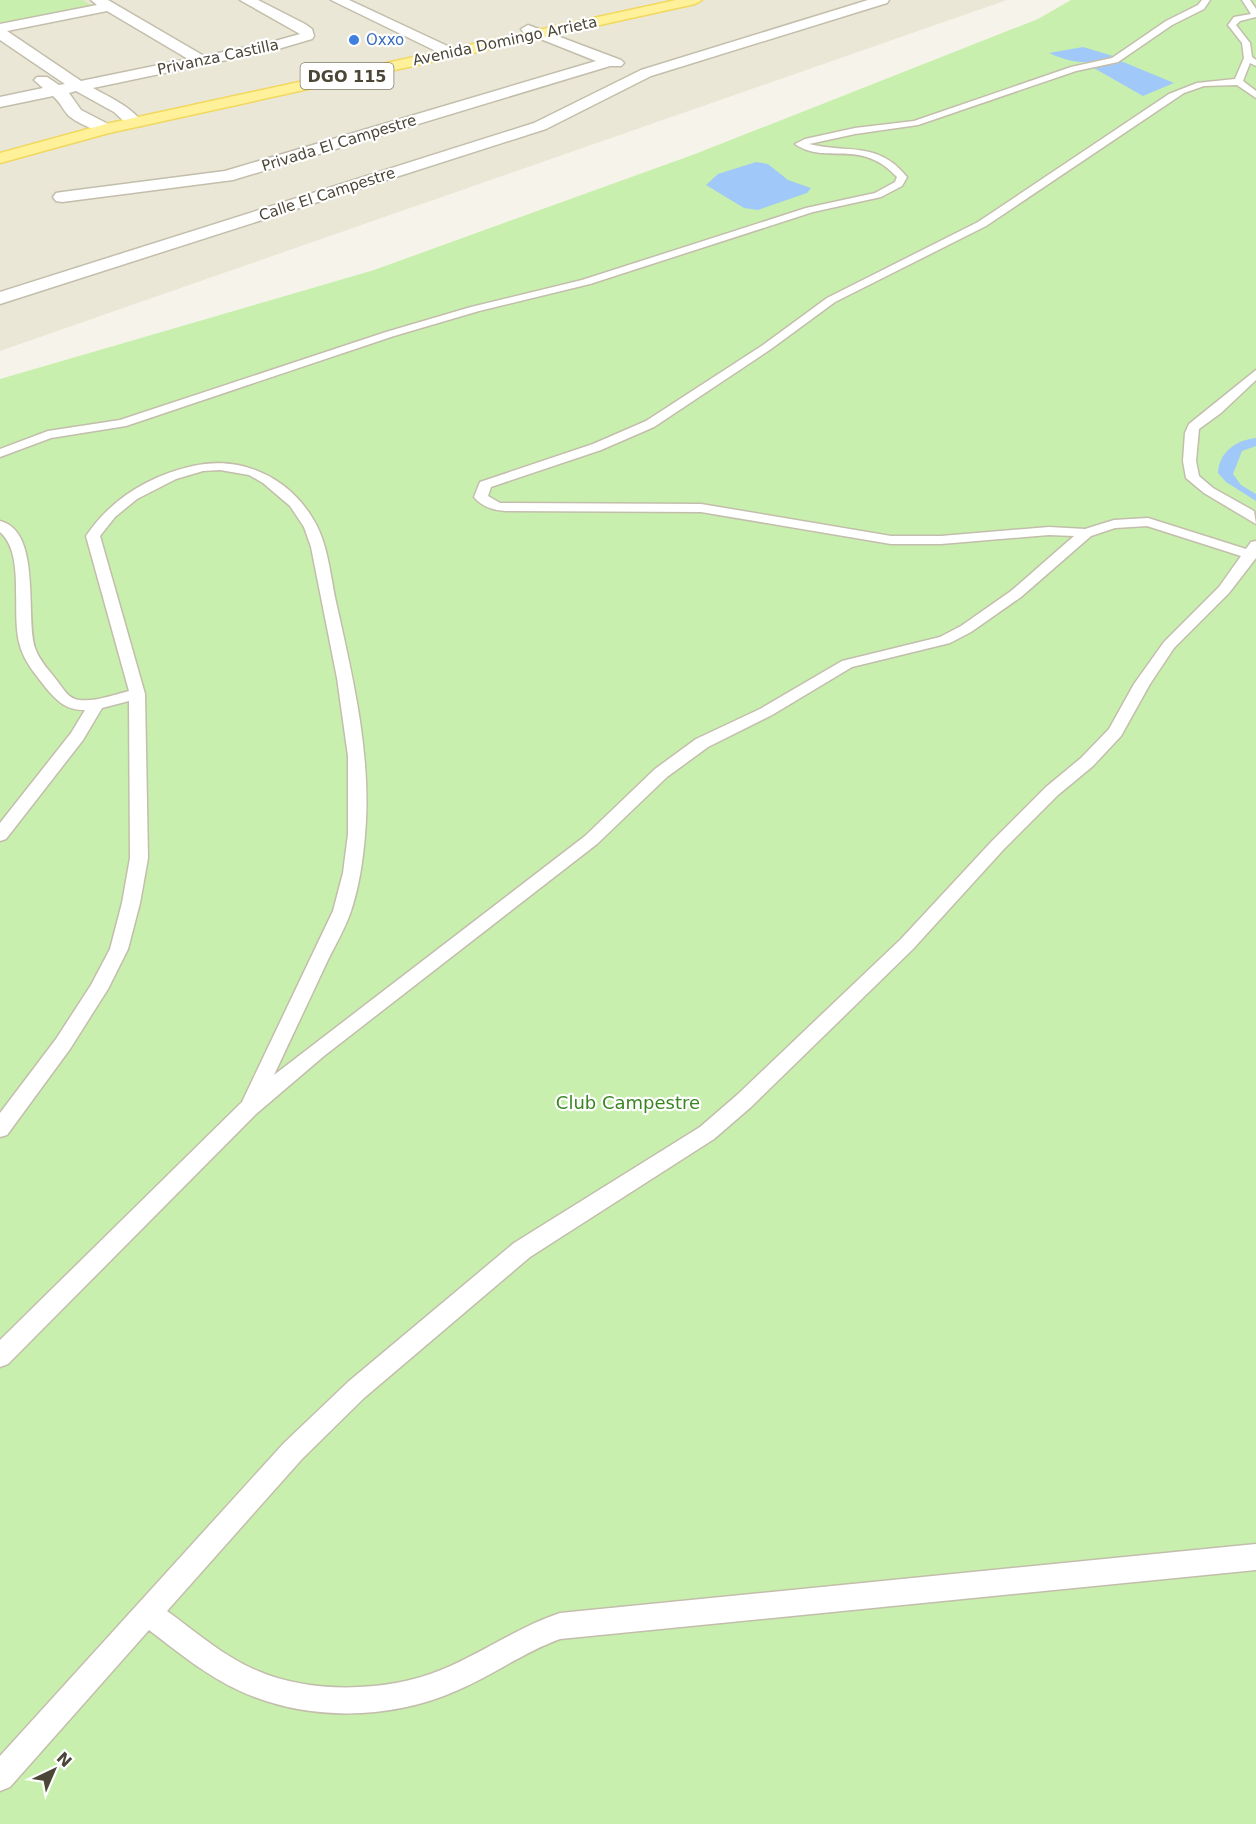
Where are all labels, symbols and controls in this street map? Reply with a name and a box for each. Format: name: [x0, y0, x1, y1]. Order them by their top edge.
street label: Avenida Domingo Arrieta: [411, 13, 599, 69]
place label: Oxxo: [366, 31, 404, 49]
marker: Oxxo: [347, 33, 361, 47]
street label: Privanza Castilla: [156, 35, 280, 79]
road number: DGO 115: [300, 63, 394, 89]
street label: Privada El Campestre: [259, 111, 419, 175]
street label: Calle El Campestre: [257, 163, 397, 225]
park label: Club Campestre: [556, 1092, 700, 1113]
north arrow: [24, 1740, 84, 1800]
text: N: [53, 1748, 75, 1771]

